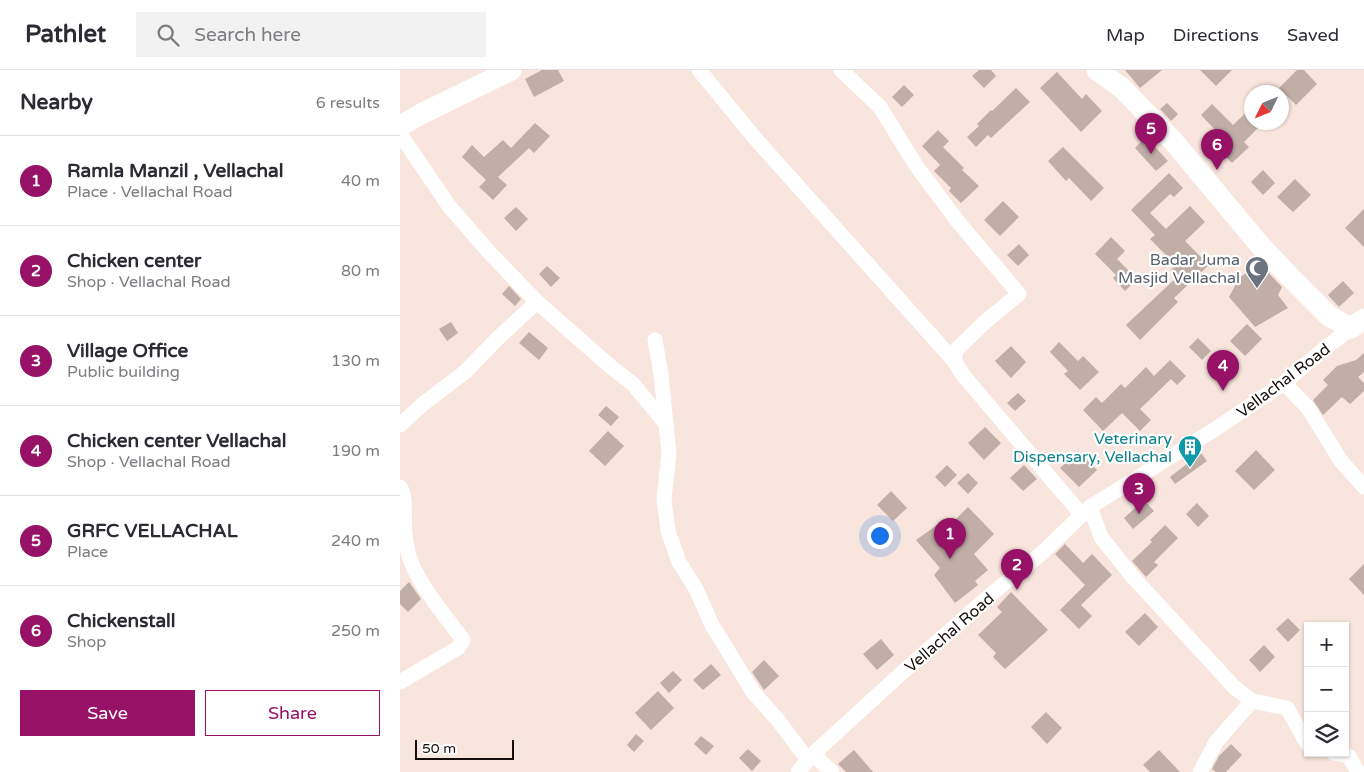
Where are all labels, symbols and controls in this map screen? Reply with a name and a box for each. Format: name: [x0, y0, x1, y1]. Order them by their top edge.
search box: [136, 12, 486, 57]
text: Pathlet: [25, 20, 106, 49]
icon: search: [154, 21, 182, 49]
text: Search here: [194, 24, 301, 46]
text: Map: [1106, 24, 1145, 46]
text: Directions: [1173, 24, 1259, 46]
text: Saved: [1287, 24, 1339, 46]
north arrow: [1244, 85, 1289, 130]
text: Nearby: [20, 90, 93, 115]
text: 6 results: [316, 93, 380, 113]
pin: 5: [1135, 113, 1167, 154]
pin: 6: [1201, 129, 1233, 170]
text: Ramla Manzil , Vellachal: [67, 160, 284, 182]
text: 1: [31, 171, 41, 191]
text: 40 m: [341, 171, 380, 191]
text: Place · Vellachal Road: [67, 182, 233, 202]
text: Chicken center: [67, 250, 201, 272]
place label: Badar Juma Masjid Vellachal: [1118, 250, 1240, 288]
mosque icon: Badar Juma Masjid Vellachal: [1244, 255, 1270, 289]
text: 2: [31, 261, 41, 281]
text: 80 m: [341, 261, 380, 281]
text: Shop · Vellachal Road: [67, 272, 231, 292]
street label: Vellachal Road: [1233, 339, 1334, 422]
text: Village Office: [67, 340, 188, 362]
pin: 4: [1207, 350, 1239, 391]
text: 3: [31, 351, 41, 371]
text: 130 m: [331, 351, 380, 371]
text: Public building: [67, 362, 180, 382]
place label: Veterinary Dispensary, Vellachal: [1013, 429, 1172, 467]
text: Chicken center Vellachal: [67, 430, 286, 452]
building icon: Veterinary Dispensary, Vellachal: [1177, 434, 1203, 468]
text: 4: [31, 441, 41, 461]
text: 190 m: [331, 441, 380, 461]
text: Shop · Vellachal Road: [67, 452, 231, 472]
pin: 3: [1123, 473, 1155, 514]
pin: 1: [934, 518, 966, 559]
text: GRFC VELLACHAL: [67, 520, 238, 542]
your location: [867, 523, 893, 549]
text: 5: [31, 531, 41, 551]
text: 240 m: [331, 531, 380, 551]
text: Place: [67, 542, 108, 562]
pin: 2: [1001, 549, 1033, 590]
street label: Vellachal Road: [901, 589, 998, 677]
text: Chickenstall: [67, 610, 176, 632]
text: 6: [31, 621, 41, 641]
text: 250 m: [331, 621, 380, 641]
map controls: [1304, 622, 1349, 757]
button: +: [1304, 622, 1349, 667]
text: Shop: [67, 632, 106, 652]
button: −: [1304, 667, 1349, 712]
button: Save: [20, 690, 195, 736]
button: Share: [205, 690, 380, 736]
button: layers: [1304, 712, 1349, 757]
scale bar: [415, 737, 514, 760]
text: 50 m: [422, 740, 456, 757]

